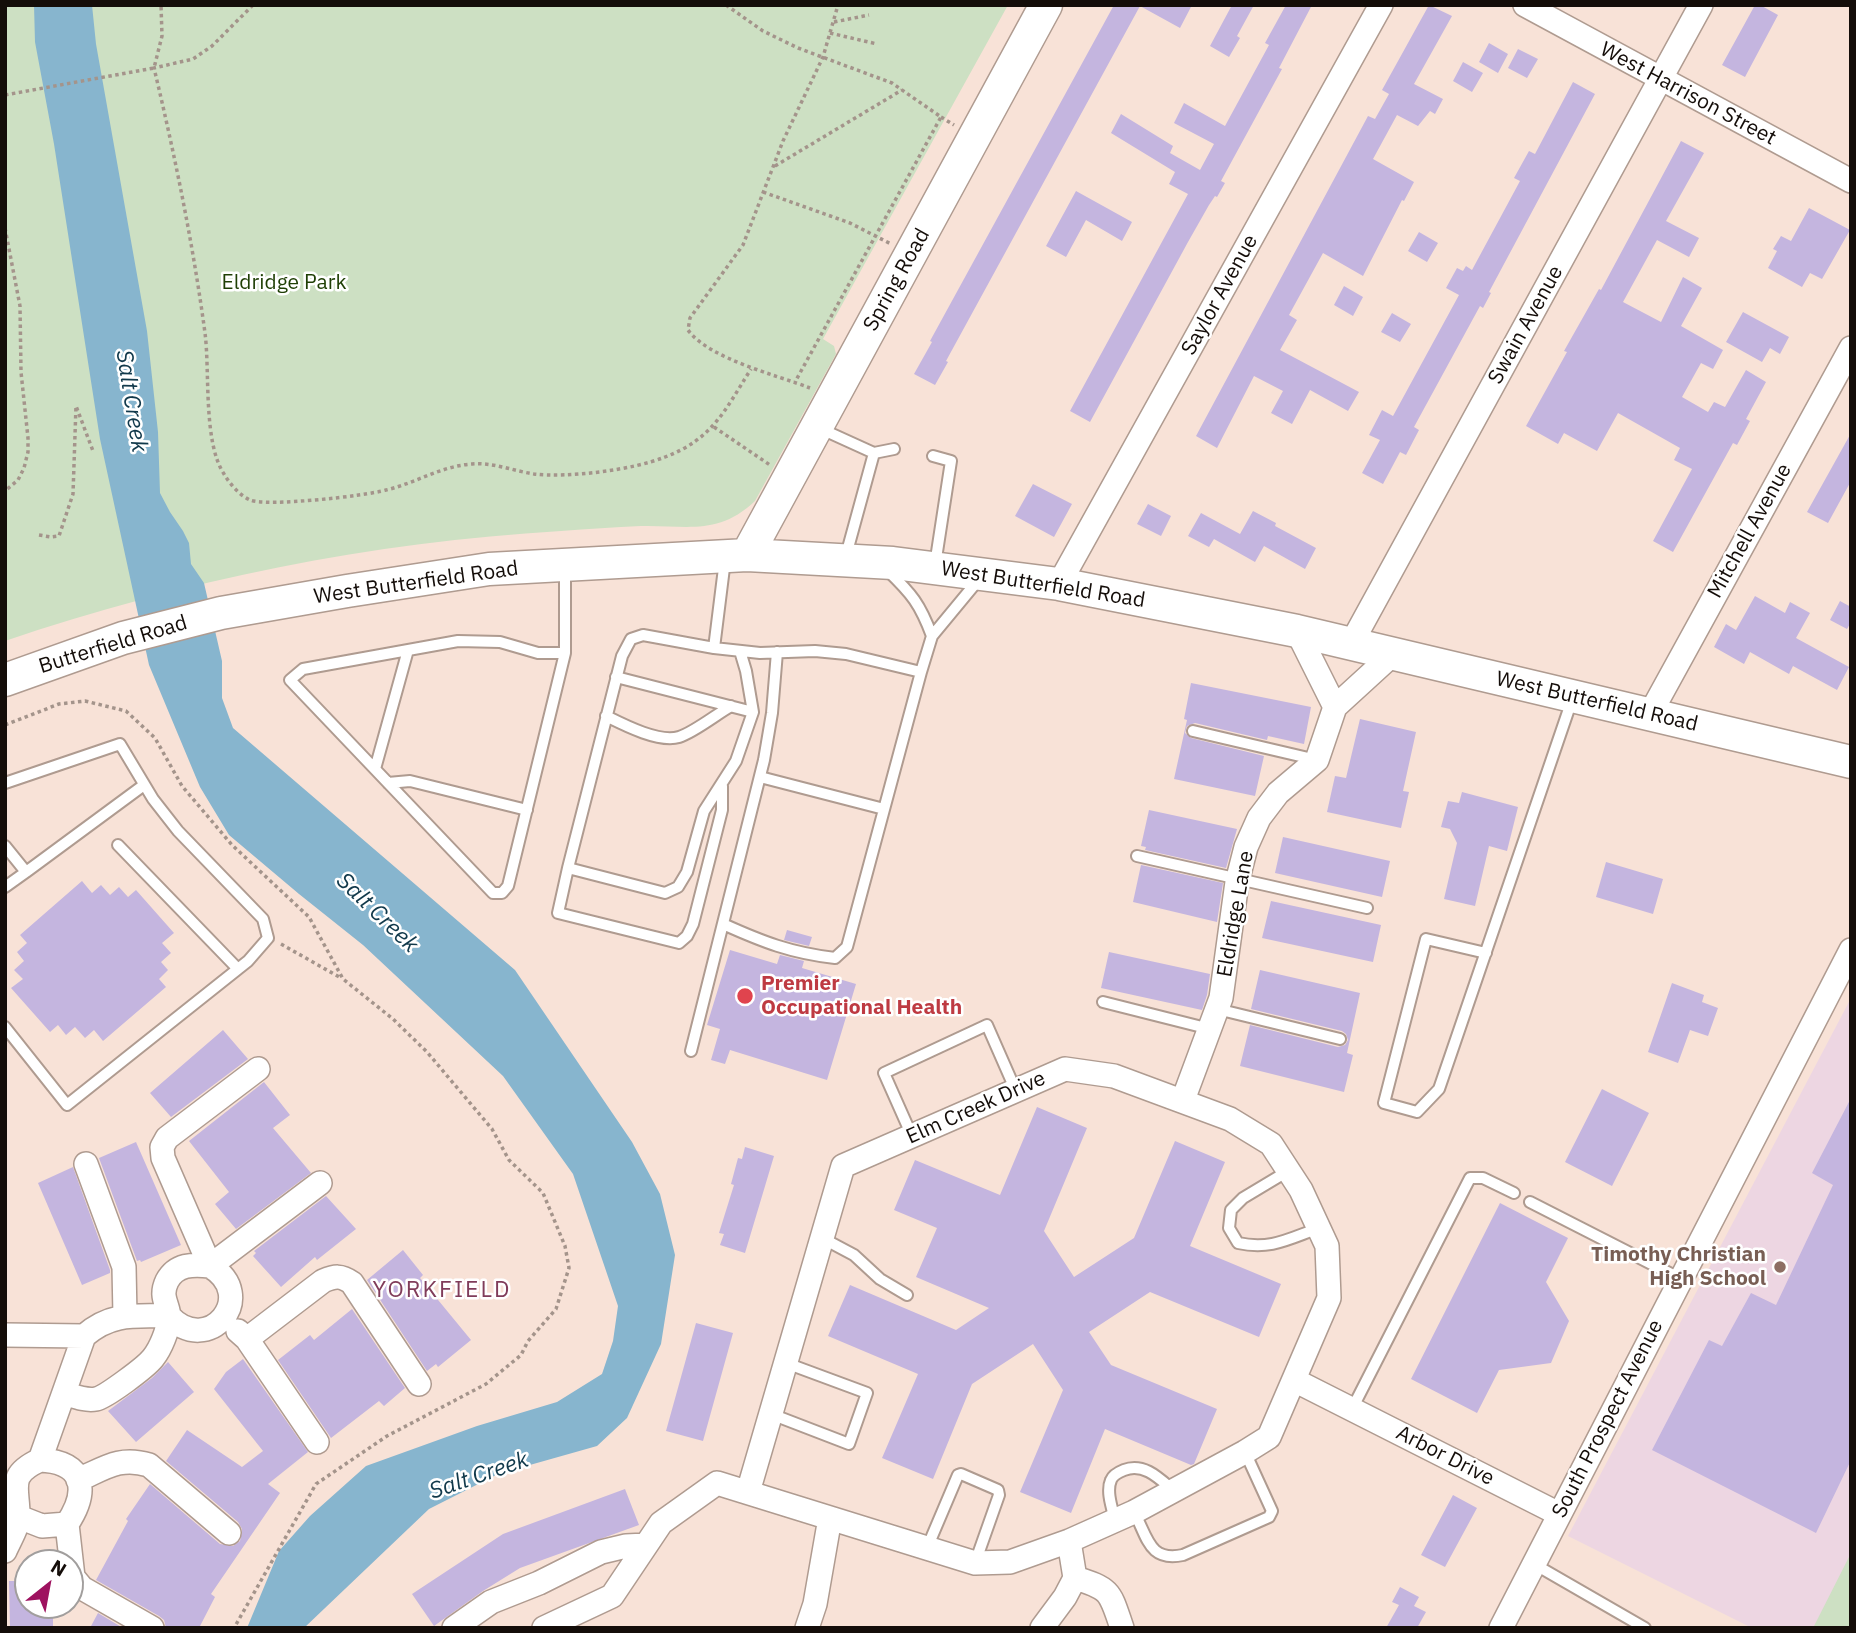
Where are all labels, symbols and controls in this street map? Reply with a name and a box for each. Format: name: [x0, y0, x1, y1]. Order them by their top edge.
street label: West Harrison Street: [1596, 37, 1780, 151]
street label: Spring Road: [858, 224, 936, 336]
street label: Saylor Avenue: [1176, 230, 1264, 360]
street label: Swain Avenue: [1483, 261, 1569, 389]
park label: Eldridge Park: [221, 270, 347, 296]
water label: Salt Creek: [109, 348, 153, 454]
street label: Mitchell Avenue: [1703, 459, 1797, 603]
street label: West Butterfield Road: [312, 556, 520, 610]
street label: West Butterfield Road: [939, 556, 1147, 614]
street label: Butterfield Road: [36, 610, 190, 680]
street label: West Butterfield Road: [1494, 667, 1700, 737]
street label: Eldridge Lane: [1212, 849, 1260, 979]
water label: Salt Creek: [330, 867, 424, 959]
place label: Premier Occupational Health: [761, 971, 962, 1021]
marker: Premier Occupational Health: [735, 986, 755, 1006]
street label: Elm Creek Drive: [902, 1066, 1050, 1150]
place label: Timothy Christian High School: [1591, 1242, 1766, 1292]
marker: Timothy Christian High School: [1772, 1259, 1788, 1275]
district label: YORKFIELD: [374, 1276, 510, 1304]
street label: South Prospect Avenue: [1547, 1316, 1669, 1522]
street label: Arbor Drive: [1392, 1421, 1498, 1491]
water label: Salt Creek: [426, 1446, 532, 1506]
north arrow: [14, 1549, 84, 1619]
text: N: [47, 1554, 71, 1582]

